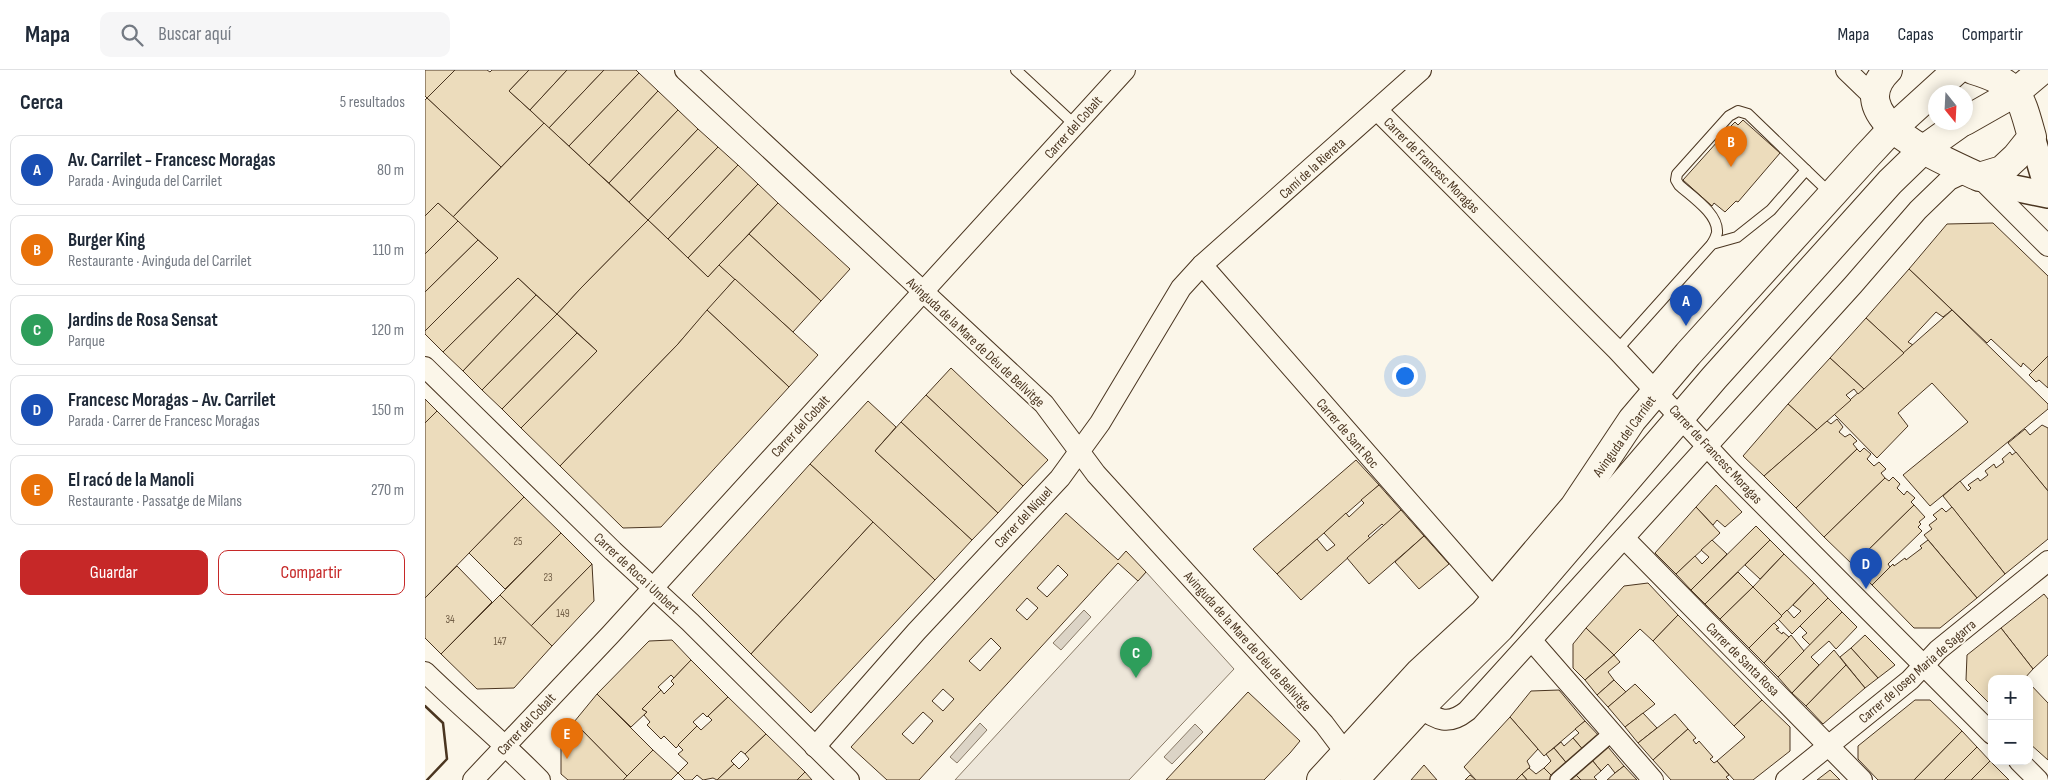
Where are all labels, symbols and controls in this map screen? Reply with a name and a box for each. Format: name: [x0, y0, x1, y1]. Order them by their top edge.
search box: [100, 12, 450, 57]
text: Mapa: [25, 20, 70, 49]
icon: search: [118, 21, 146, 49]
text: Buscar aquí: [158, 23, 231, 46]
text: Mapa: [1837, 24, 1869, 45]
text: Capas: [1897, 24, 1934, 45]
text: Compartir: [1962, 24, 2023, 45]
north arrow: [1928, 85, 1973, 130]
text: Cerca: [20, 90, 63, 115]
street label: Carrer del Cobalt: [1041, 92, 1106, 162]
text: 5 resultados: [340, 93, 405, 112]
street label: Carrer de Francesc Moragas: [1380, 114, 1483, 217]
pin: B: [1715, 126, 1747, 167]
street label: Camí de la Riereta: [1276, 134, 1349, 203]
text: Av. Carrilet - Francesc Moragas: [68, 149, 276, 172]
text: A: [33, 161, 41, 180]
text: 80 m: [377, 161, 404, 180]
text: Parada · Avinguda del Carrilet: [68, 172, 222, 191]
text: Burger King: [68, 229, 145, 252]
text: B: [33, 241, 41, 260]
text: 110 m: [373, 241, 404, 260]
text: Restaurante · Avinguda del Carrilet: [68, 252, 252, 271]
street label: Avinguda de la Mare de Déu de Bellvitge: [902, 273, 1048, 411]
pin: A: [1670, 285, 1702, 326]
text: Jardins de Rosa Sensat: [68, 309, 218, 332]
text: C: [33, 321, 41, 340]
text: 120 m: [372, 321, 404, 340]
text: Parque: [68, 332, 105, 351]
your location: [1392, 363, 1418, 389]
text: Francesc Moragas - Av. Carrilet: [68, 389, 276, 412]
street label: Carrer del Cobalt: [767, 392, 833, 461]
street label: Avinguda del Carrilet: [1589, 392, 1660, 481]
street label: Carrer de Sant Roc: [1313, 395, 1383, 472]
text: D: [33, 401, 41, 420]
text: 150 m: [372, 401, 404, 420]
street label: Carrer de Francesc Moragas: [1665, 401, 1766, 507]
text: Parada · Carrer de Francesc Moragas: [68, 412, 260, 431]
text: El racó de la Manoli: [68, 469, 194, 492]
text: E: [34, 481, 40, 500]
text: 270 m: [371, 481, 404, 500]
street label: Carrer del Níquel: [991, 483, 1056, 552]
text: Restaurante · Passatge de Milans: [68, 492, 242, 511]
street label: Carrer de Roca i Umbert: [590, 529, 683, 617]
house number: 25: [514, 535, 522, 548]
pin: D: [1850, 548, 1882, 589]
button: Guardar: [20, 550, 208, 595]
button: Compartir: [218, 550, 405, 595]
street label: Avinguda de la Mare de Déu de Bellvitge: [1180, 567, 1315, 715]
house number: 23: [543, 571, 553, 584]
house number: 149: [556, 607, 570, 620]
house number: 34: [445, 613, 455, 626]
street label: Carrer de Josep Maria de Sagarra: [1855, 616, 1979, 727]
street label: Carrer de Santa Rosa: [1702, 619, 1783, 700]
house number: 147: [494, 635, 507, 648]
pin: C: [1120, 637, 1152, 678]
map controls: [1988, 675, 2033, 765]
button: +: [1988, 675, 2033, 720]
street label: Carrer del Cobalt: [493, 690, 559, 759]
pin: E: [551, 718, 583, 759]
button: −: [1988, 720, 2033, 765]

